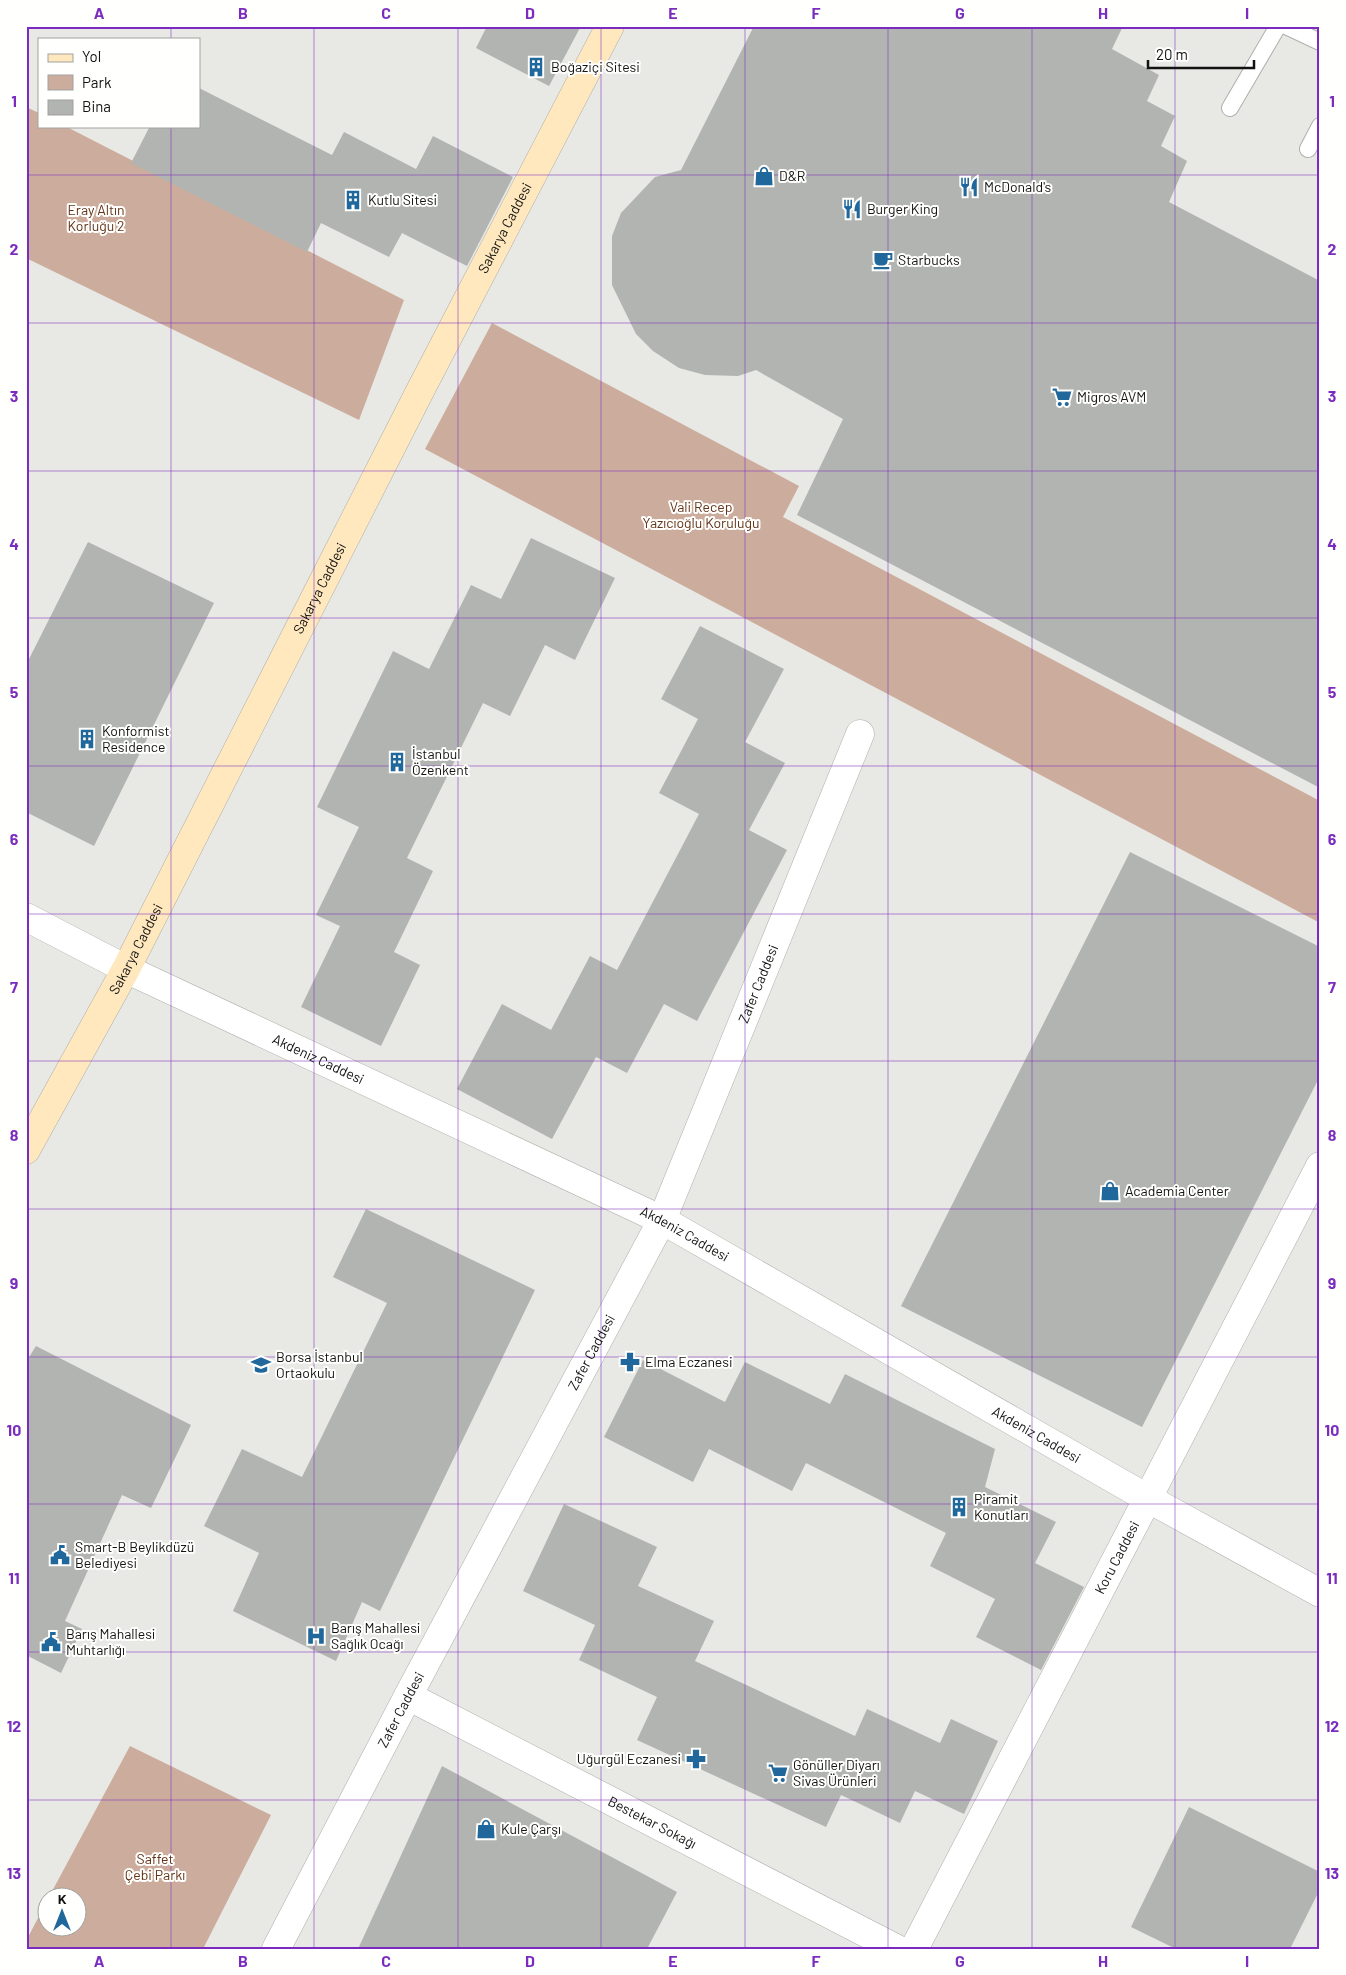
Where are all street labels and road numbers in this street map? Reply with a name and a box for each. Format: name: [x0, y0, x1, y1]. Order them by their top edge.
street label: Sakarya Caddesi: [474, 180, 535, 276]
street label: Sakarya Caddesi: [289, 540, 349, 636]
street label: Sakarya Caddesi: [105, 901, 166, 997]
street label: Zafer Caddesi: [734, 942, 781, 1025]
street label: Akdeniz Caddesi: [270, 1030, 367, 1087]
street label: Akdeniz Caddesi: [638, 1202, 732, 1265]
street label: Zafer Caddesi: [564, 1311, 618, 1393]
street label: Akdeniz Caddesi: [989, 1402, 1084, 1466]
street label: Koru Caddesi: [1091, 1518, 1143, 1597]
street label: Zafer Caddesi: [374, 1669, 427, 1750]
street label: Bestekar Sokağı: [605, 1792, 700, 1852]

